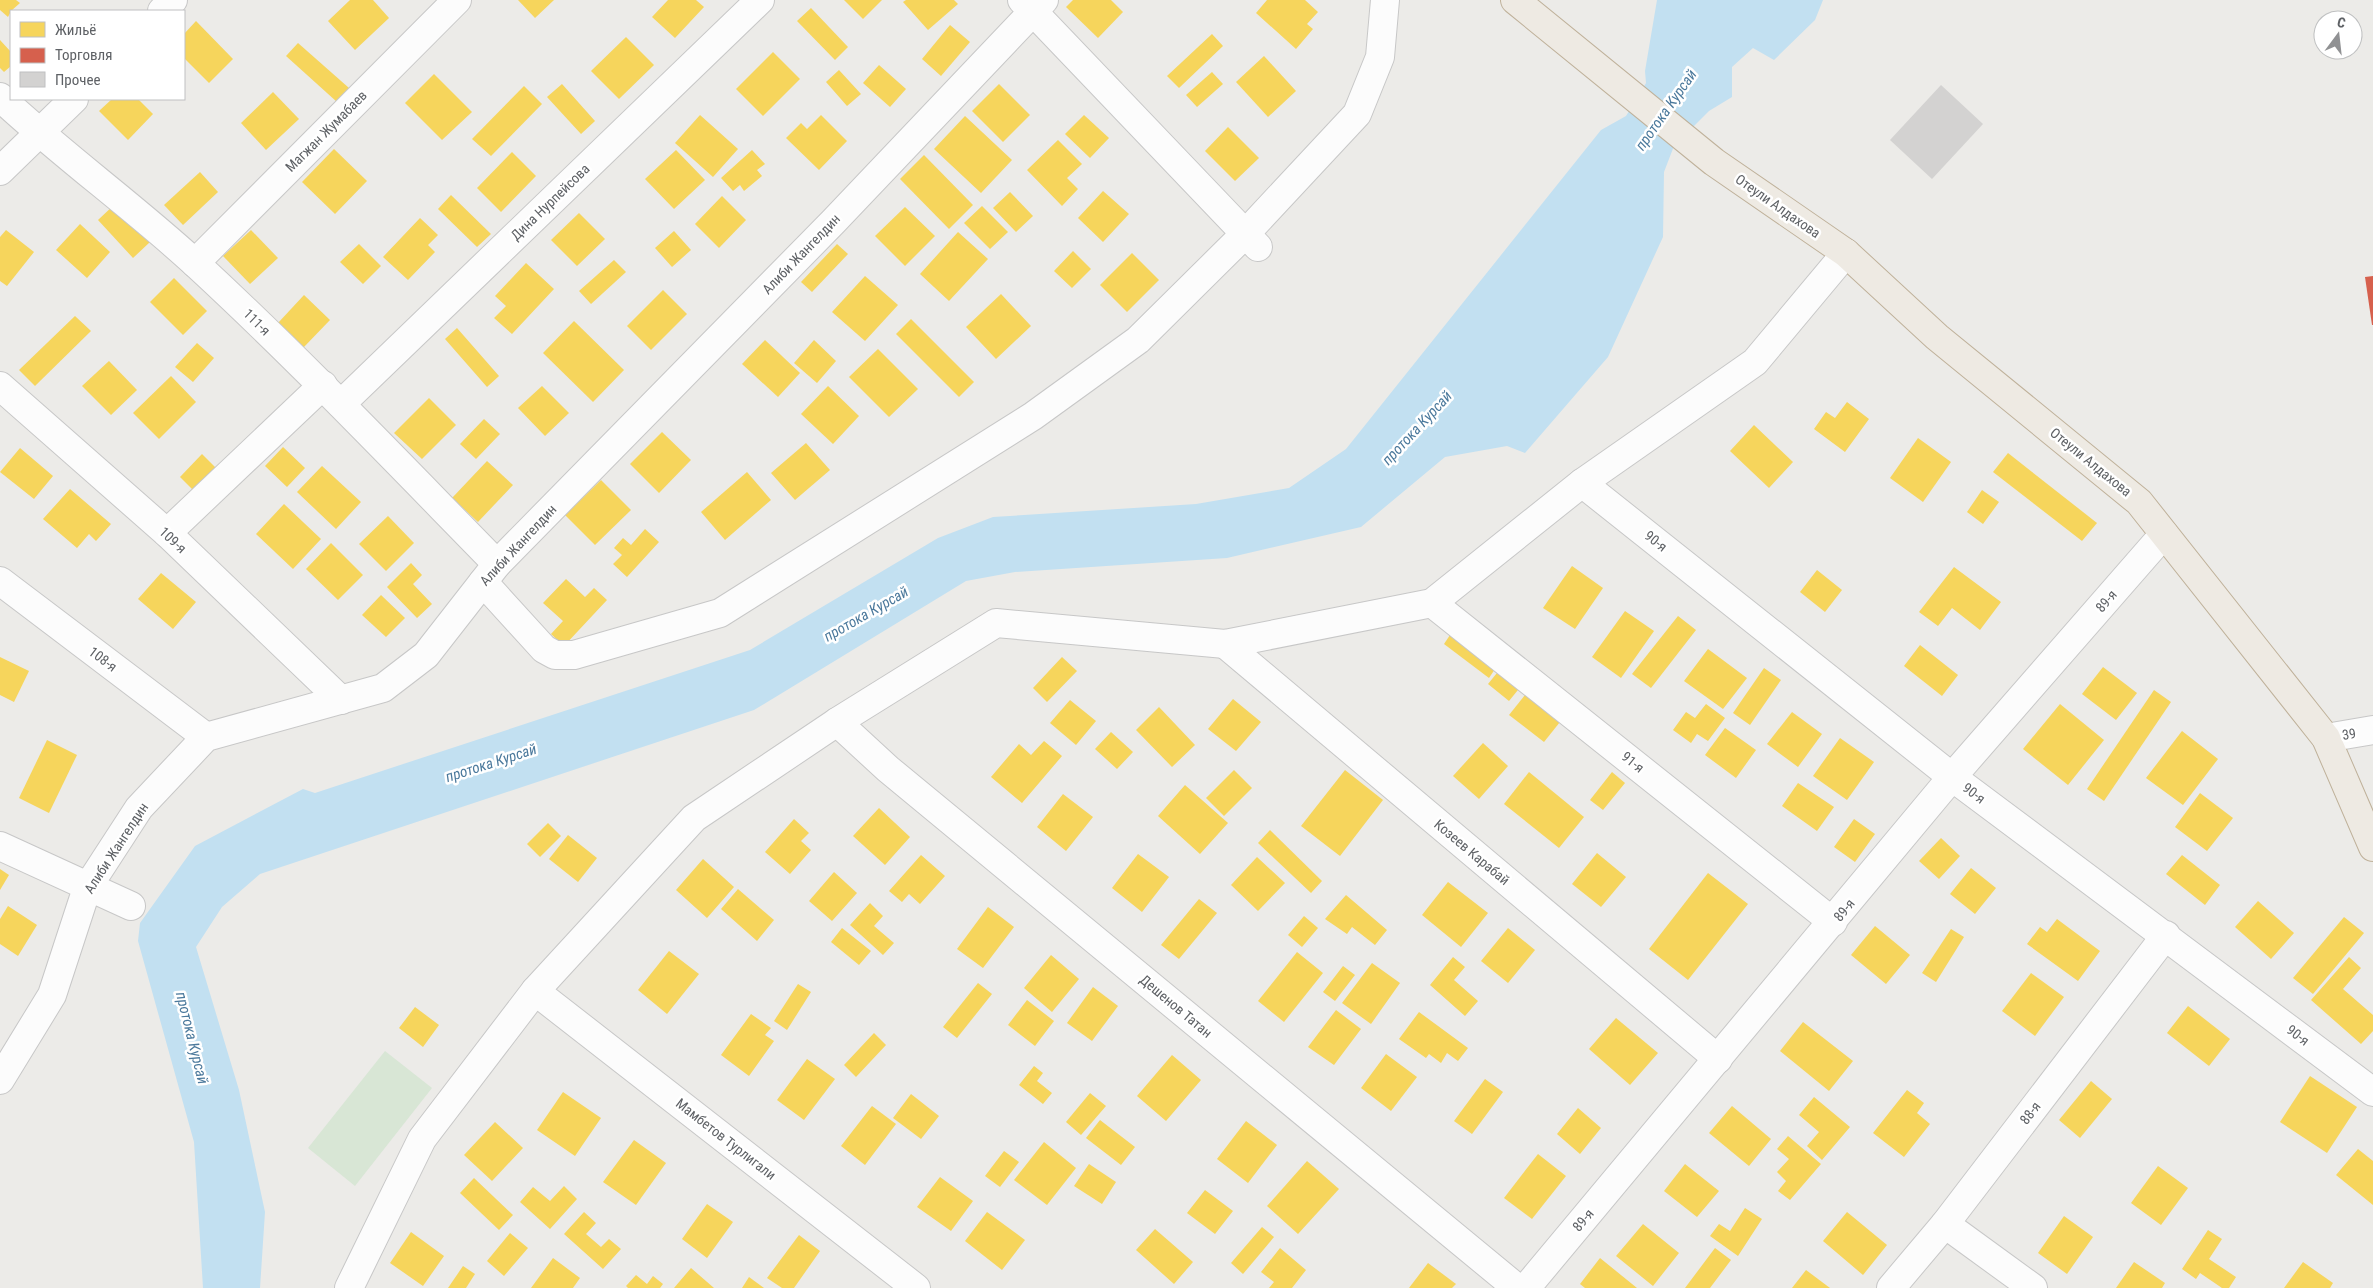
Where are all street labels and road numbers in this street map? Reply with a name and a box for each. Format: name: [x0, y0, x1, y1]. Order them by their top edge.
street label: Магжан Жумабаев: [282, 87, 370, 175]
street label: Дина Нурпейсова: [507, 161, 593, 243]
street label: Отеули Алдахова: [1733, 171, 1823, 241]
street label: Алиби Жангелдин: [759, 211, 843, 297]
street label: 111-я: [240, 305, 274, 339]
street label: Отеули Алдахова: [2047, 424, 2135, 500]
street label: Алиби Жангелдин: [476, 501, 560, 589]
street label: 109-я: [156, 524, 190, 556]
street label: 90-я: [1642, 527, 1670, 555]
street label: 89-я: [2092, 587, 2120, 615]
street label: 108-я: [86, 643, 120, 675]
street label: 39: [2341, 725, 2357, 743]
street label: 91-я: [1619, 748, 1647, 776]
street label: 90-я: [1960, 779, 1988, 807]
street label: Алиби Жангелдин: [81, 800, 151, 896]
street label: Козеев Карабай: [1431, 816, 1513, 888]
street label: 89-я: [1830, 896, 1858, 924]
street label: Дешенов Татан: [1137, 971, 1215, 1041]
street label: 90-я: [2284, 1021, 2312, 1049]
street label: Мамбетов Турлигали: [673, 1095, 779, 1183]
street label: 88-я: [2016, 1099, 2044, 1127]
street label: 89-я: [1569, 1206, 1597, 1234]

